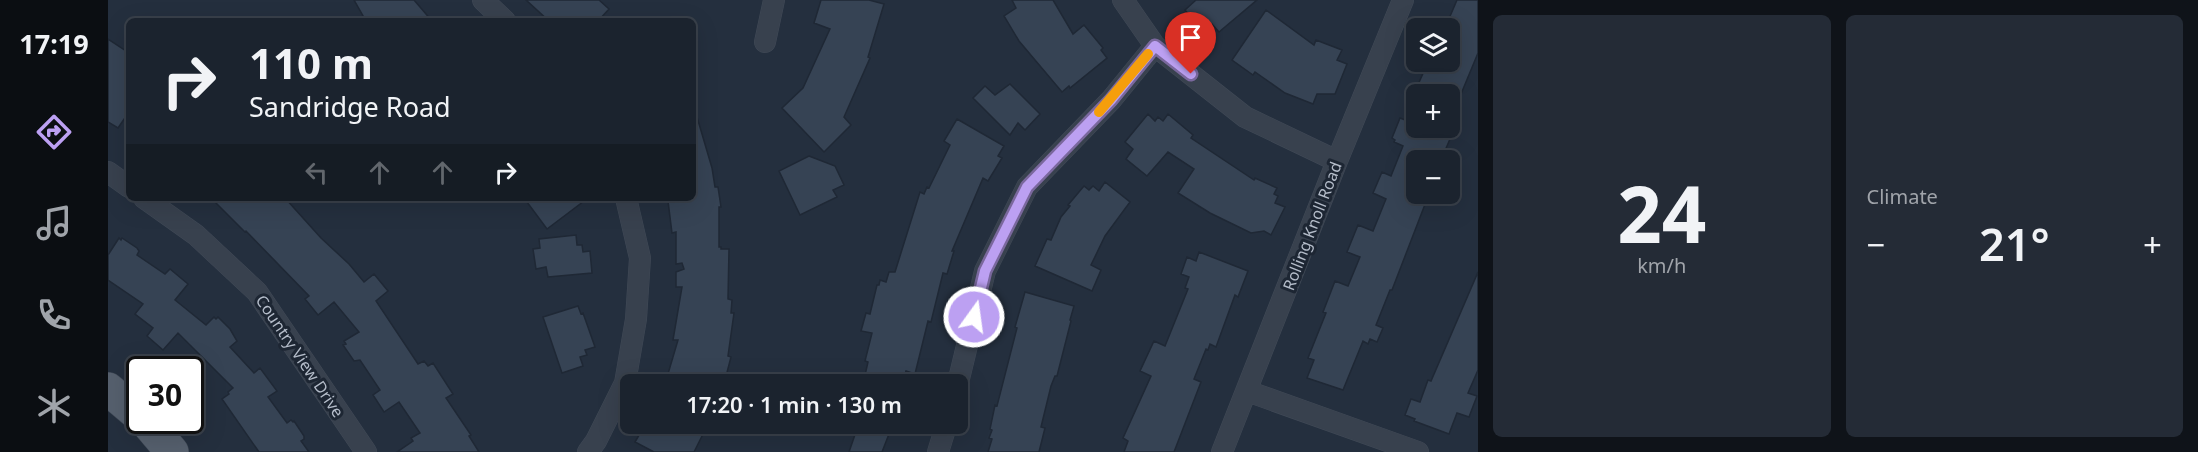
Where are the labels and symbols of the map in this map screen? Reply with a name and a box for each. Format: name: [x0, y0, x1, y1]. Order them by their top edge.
pin: [1165, 12, 1216, 74]
street label: Rolling Knoll Road: [1277, 158, 1347, 294]
position arrow: [942, 285, 1006, 349]
street label: Country View Drive: [251, 291, 349, 421]
speed limit sign: 30: [126, 356, 204, 434]

